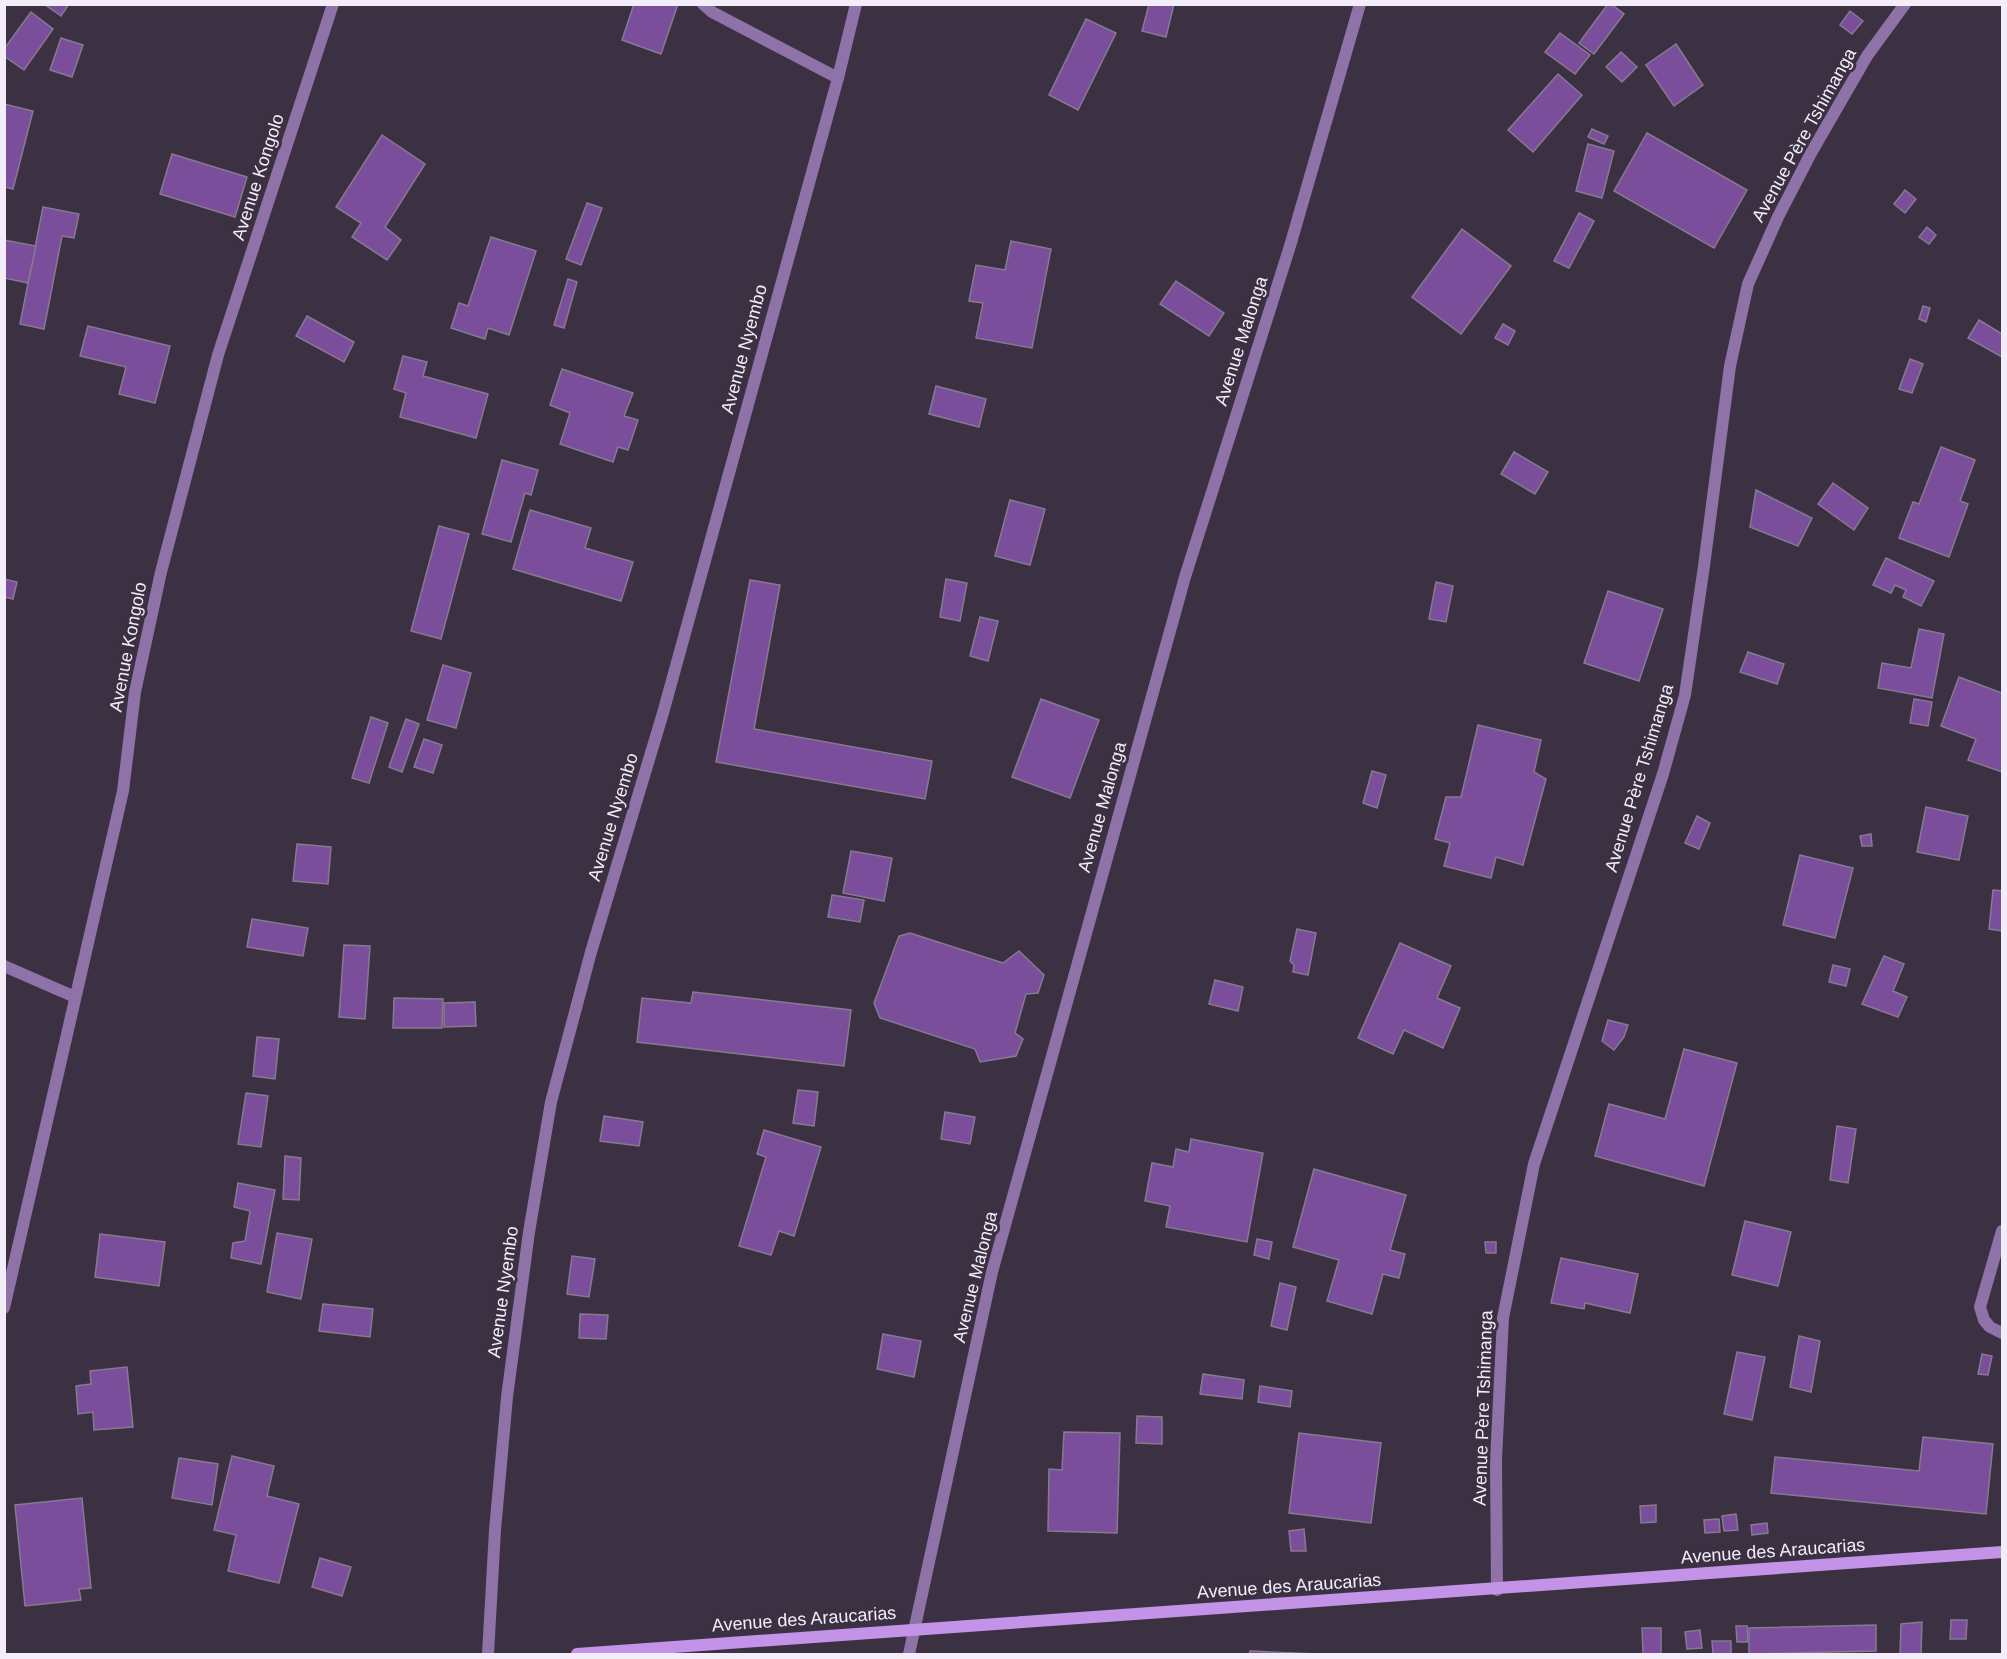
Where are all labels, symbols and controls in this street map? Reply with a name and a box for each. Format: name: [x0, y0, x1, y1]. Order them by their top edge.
street label: Avenue Père Tshimanga: [1748, 44, 1861, 225]
street label: Avenue Kongolo: [228, 111, 288, 243]
street label: Avenue Malonga: [1211, 273, 1272, 408]
street label: Avenue Nyembo: [717, 282, 771, 416]
street label: Avenue Kongolo: [106, 580, 150, 714]
street label: Avenue Père Tshimanga: [1601, 681, 1677, 874]
street label: Avenue Malonga: [1074, 739, 1130, 875]
street label: Avenue Nyembo: [584, 751, 642, 883]
street label: Avenue Malonga: [949, 1208, 1001, 1345]
street label: Avenue Nyembo: [484, 1225, 522, 1359]
street label: Avenue Père Tshimanga: [1470, 1309, 1496, 1506]
street label: Avenue des Araucarias: [1680, 1535, 1866, 1567]
street label: Avenue des Araucarias: [1196, 1570, 1382, 1602]
street label: Avenue des Araucarias: [711, 1603, 897, 1635]

